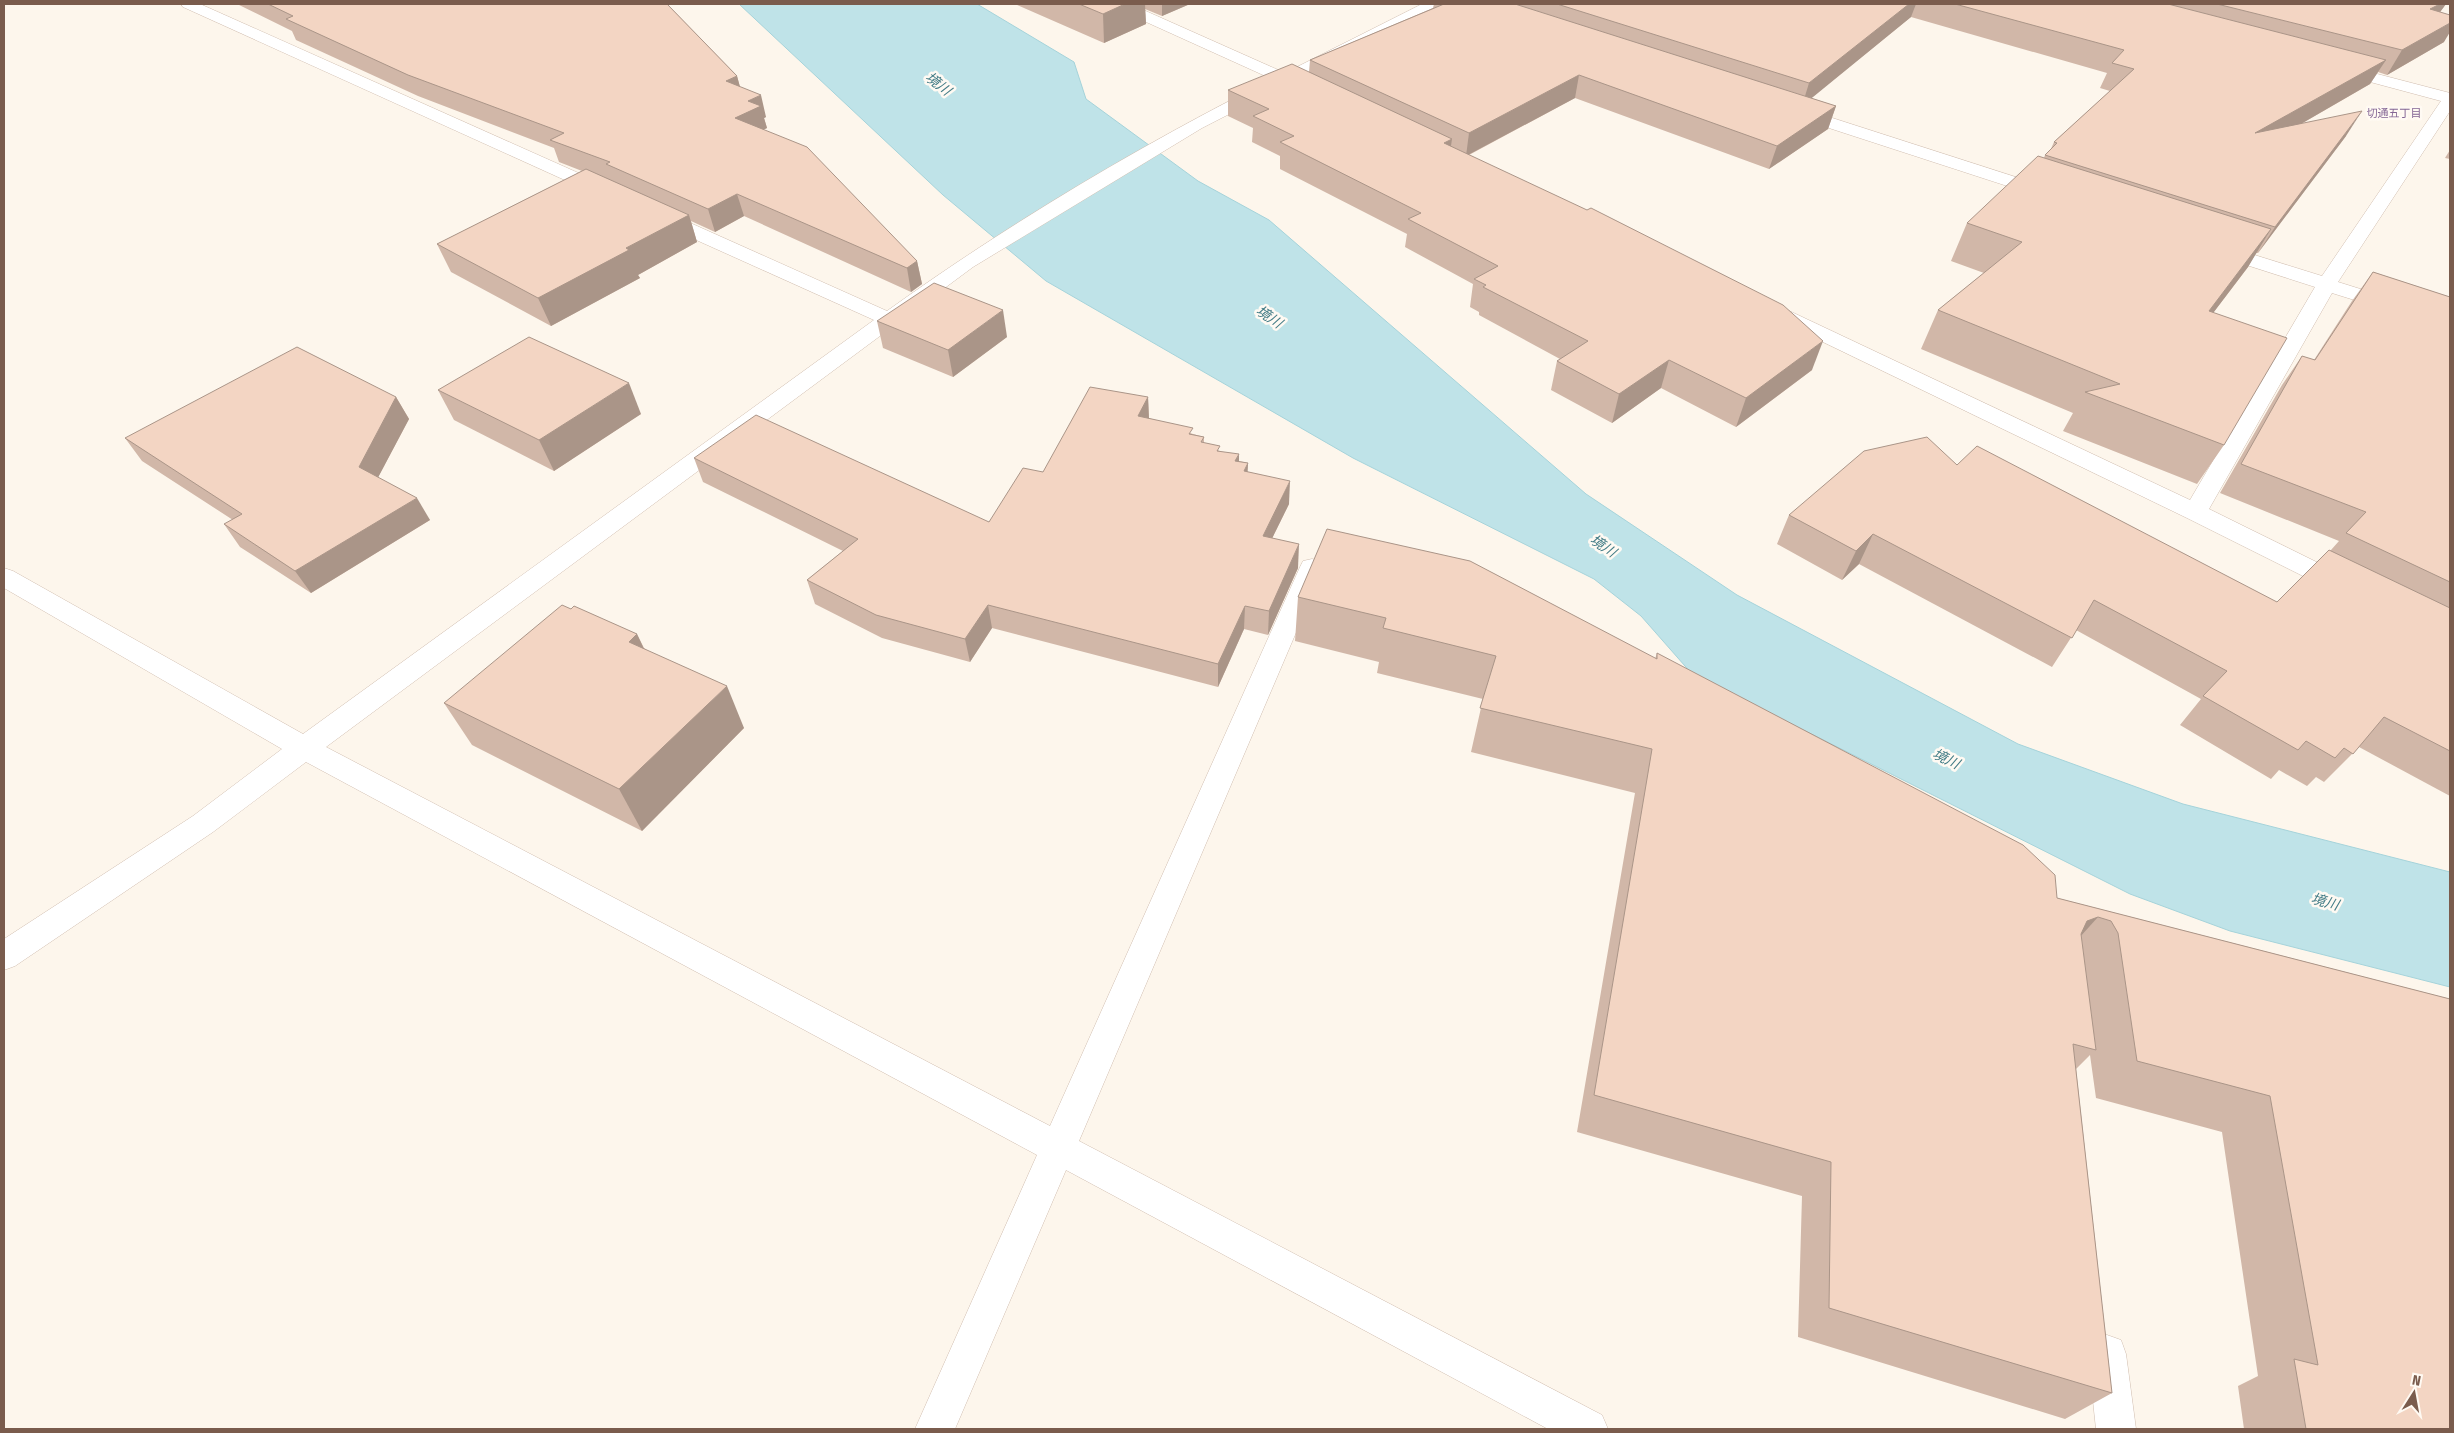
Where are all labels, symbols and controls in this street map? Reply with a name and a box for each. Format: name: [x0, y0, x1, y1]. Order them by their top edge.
water label: 境川: [922, 69, 956, 101]
district label: 切通五丁目: [2367, 107, 2422, 120]
water label: 境川: [1253, 302, 1287, 333]
water label: 境川: [1587, 531, 1621, 562]
water label: 境川: [1930, 745, 1964, 774]
water label: 境川: [2309, 890, 2343, 915]
north arrow: [2389, 1368, 2439, 1418]
text: N: [2411, 1372, 2422, 1390]

